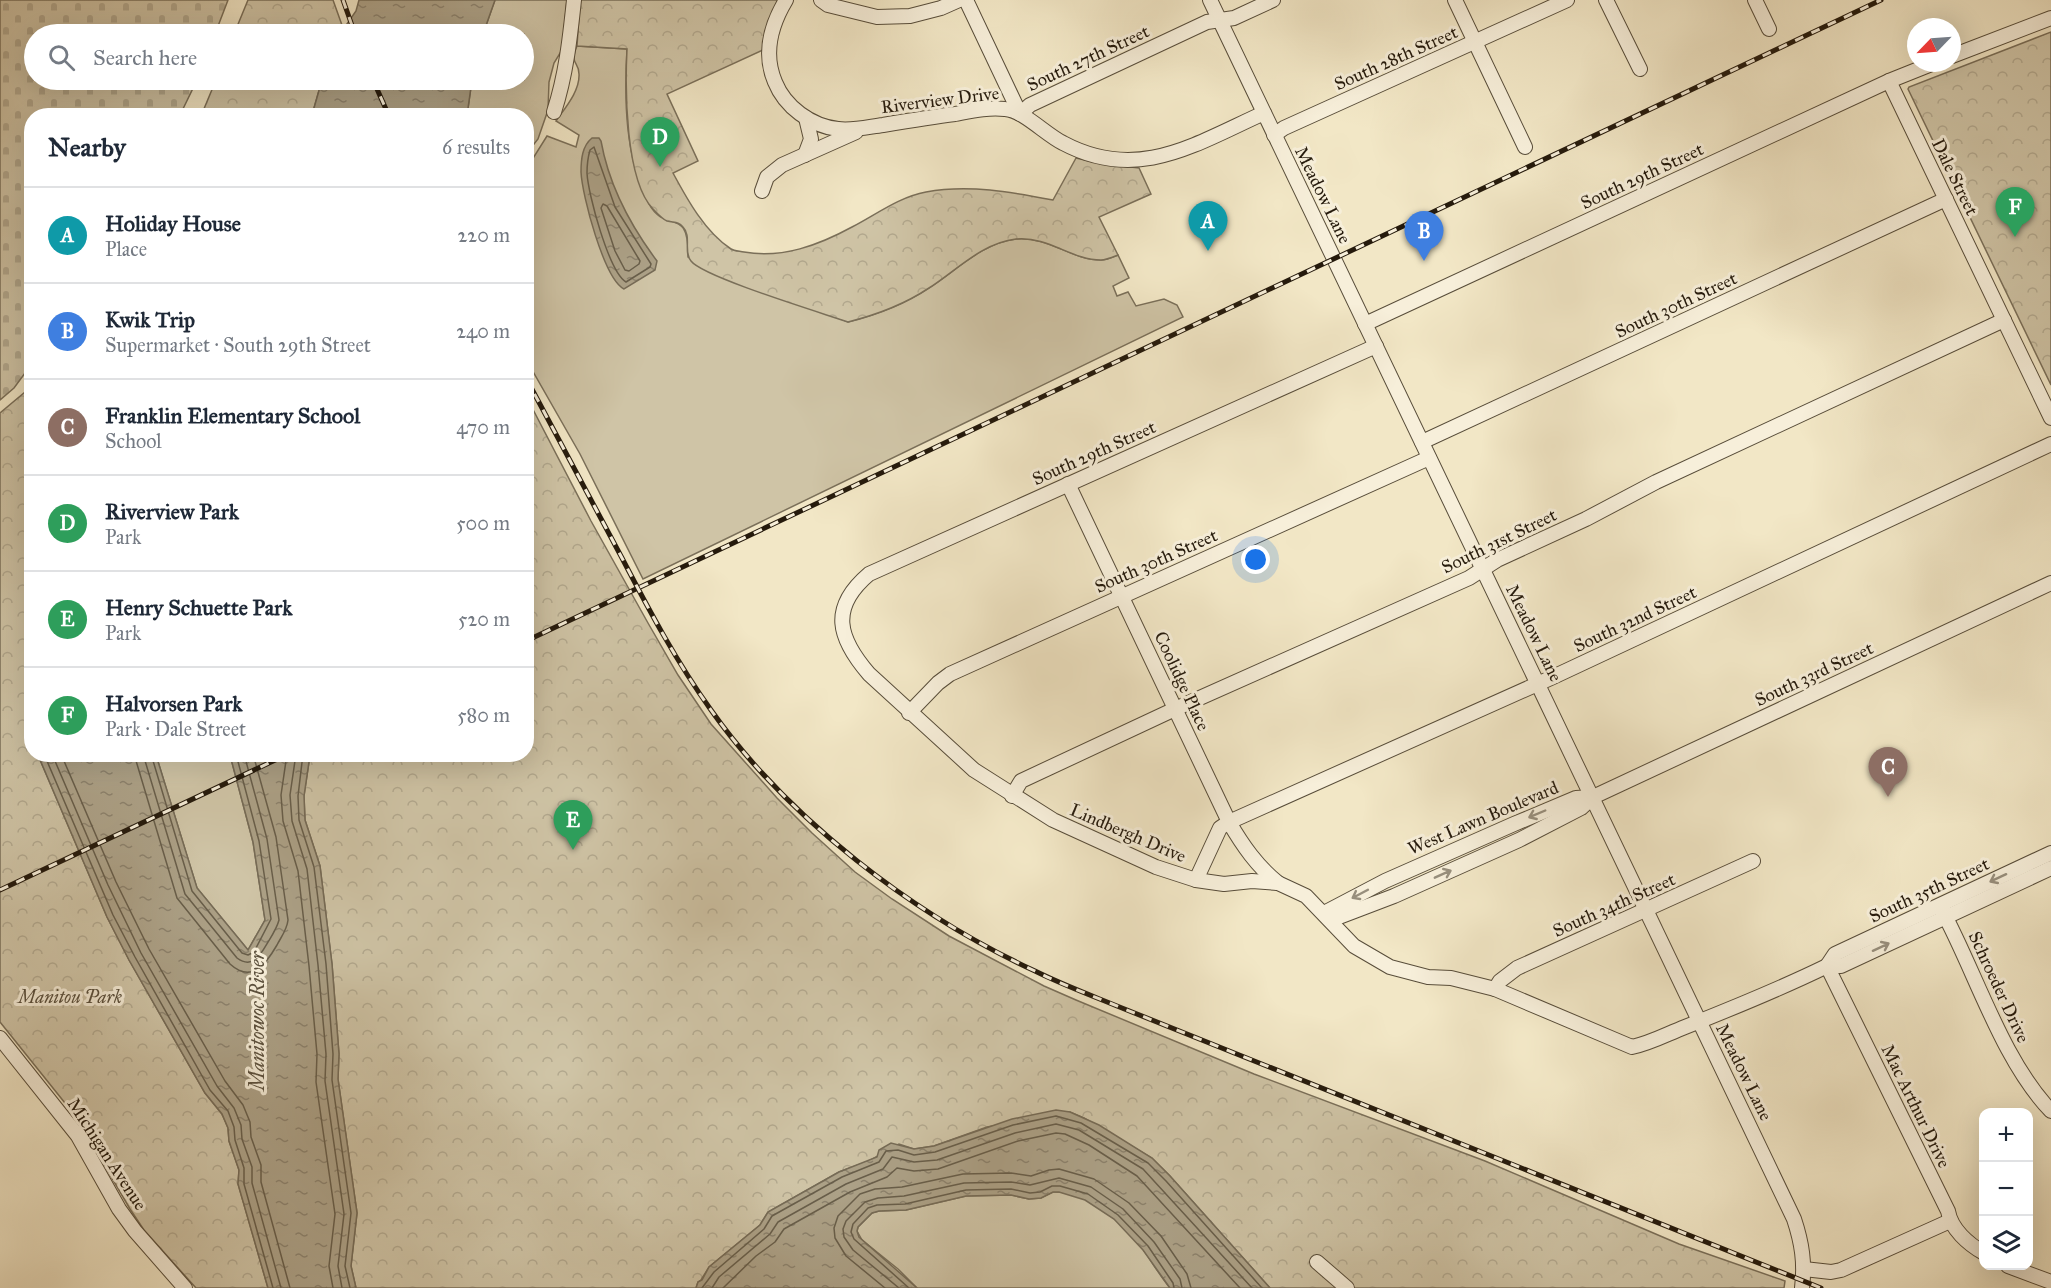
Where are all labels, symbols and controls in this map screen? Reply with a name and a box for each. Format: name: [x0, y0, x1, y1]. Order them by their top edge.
north arrow: [1907, 18, 1961, 72]
street label: South 27th Street: [1023, 20, 1153, 96]
street label: South 28th Street: [1331, 21, 1462, 95]
search box: [24, 24, 534, 90]
icon: search: [45, 41, 78, 74]
text: Search here: [93, 44, 197, 71]
street label: Riverview Drive: [880, 82, 1000, 118]
pin: D: [640, 118, 680, 167]
text: Nearby: [48, 131, 126, 163]
text: 6 results: [442, 135, 510, 159]
street label: Dale Street: [1927, 135, 1983, 220]
street label: South 29th Street: [1577, 138, 1707, 214]
street label: Meadow Lane: [1290, 143, 1356, 247]
pin: F: [1996, 188, 2034, 237]
pin: A: [1188, 202, 1228, 251]
text: Holiday House: [105, 210, 241, 237]
pin: B: [1404, 212, 1444, 261]
text: A: [61, 223, 74, 247]
text: 220 m: [458, 223, 510, 247]
text: Place: [105, 237, 147, 261]
street label: South 30th Street: [1612, 267, 1741, 343]
text: Kwik Trip: [105, 306, 195, 333]
text: B: [61, 319, 74, 343]
text: 240 m: [456, 319, 510, 343]
text: Supermarket · South 29th Street: [105, 333, 371, 357]
text: Franklin Elementary School: [105, 402, 360, 429]
text: C: [61, 415, 74, 439]
text: 470 m: [456, 415, 510, 439]
street label: South 29th Street: [1029, 416, 1160, 490]
text: School: [105, 429, 162, 453]
text: Riverview Park: [105, 498, 239, 525]
street label: South 31st Street: [1438, 503, 1561, 578]
text: D: [60, 511, 75, 535]
text: 500 m: [456, 511, 510, 535]
street label: South 30th Street: [1091, 524, 1221, 598]
text: Park: [105, 525, 141, 549]
your location: [1241, 545, 1270, 574]
street label: Meadow Lane: [1501, 581, 1567, 685]
street label: South 32nd Street: [1570, 581, 1700, 657]
text: Henry Schuette Park: [105, 594, 292, 621]
text: E: [60, 607, 75, 631]
text: 520 m: [458, 607, 510, 631]
text: Park: [105, 621, 141, 645]
street label: Coolidge Place: [1149, 628, 1215, 735]
street label: South 33rd Street: [1751, 637, 1877, 711]
text: Halvorsen Park: [105, 690, 242, 717]
text: F: [61, 703, 74, 727]
text: 580 m: [457, 703, 510, 727]
text: Park · Dale Street: [105, 717, 246, 741]
pin: C: [1868, 748, 1908, 797]
street label: West Lawn Boulevard: [1404, 776, 1562, 860]
street label: Lindbergh Drive: [1066, 799, 1189, 868]
pin: E: [554, 800, 592, 850]
one-way arrow: [1529, 809, 1547, 820]
street label: South 35th Street: [1865, 852, 1993, 927]
one-way arrow: [1434, 868, 1452, 879]
street label: South 34th Street: [1549, 868, 1679, 942]
one-way arrow: [1990, 872, 2008, 884]
one-way arrow: [1351, 889, 1369, 900]
street label: Schroeder Drive: [1964, 928, 2034, 1046]
one-way arrow: [1872, 941, 1890, 953]
water label: Manitowoc River: [245, 950, 269, 1093]
park label: Manitou Park: [16, 986, 122, 1008]
street label: Meadow Lane: [1711, 1020, 1777, 1124]
street label: Mac Arthur Drive: [1877, 1041, 1955, 1171]
street label: Michigan Avenue: [62, 1094, 152, 1215]
map controls: [1979, 1108, 2033, 1270]
button: +: [1979, 1108, 2033, 1162]
button: −: [1979, 1162, 2033, 1216]
button: layers: [1979, 1216, 2033, 1270]

